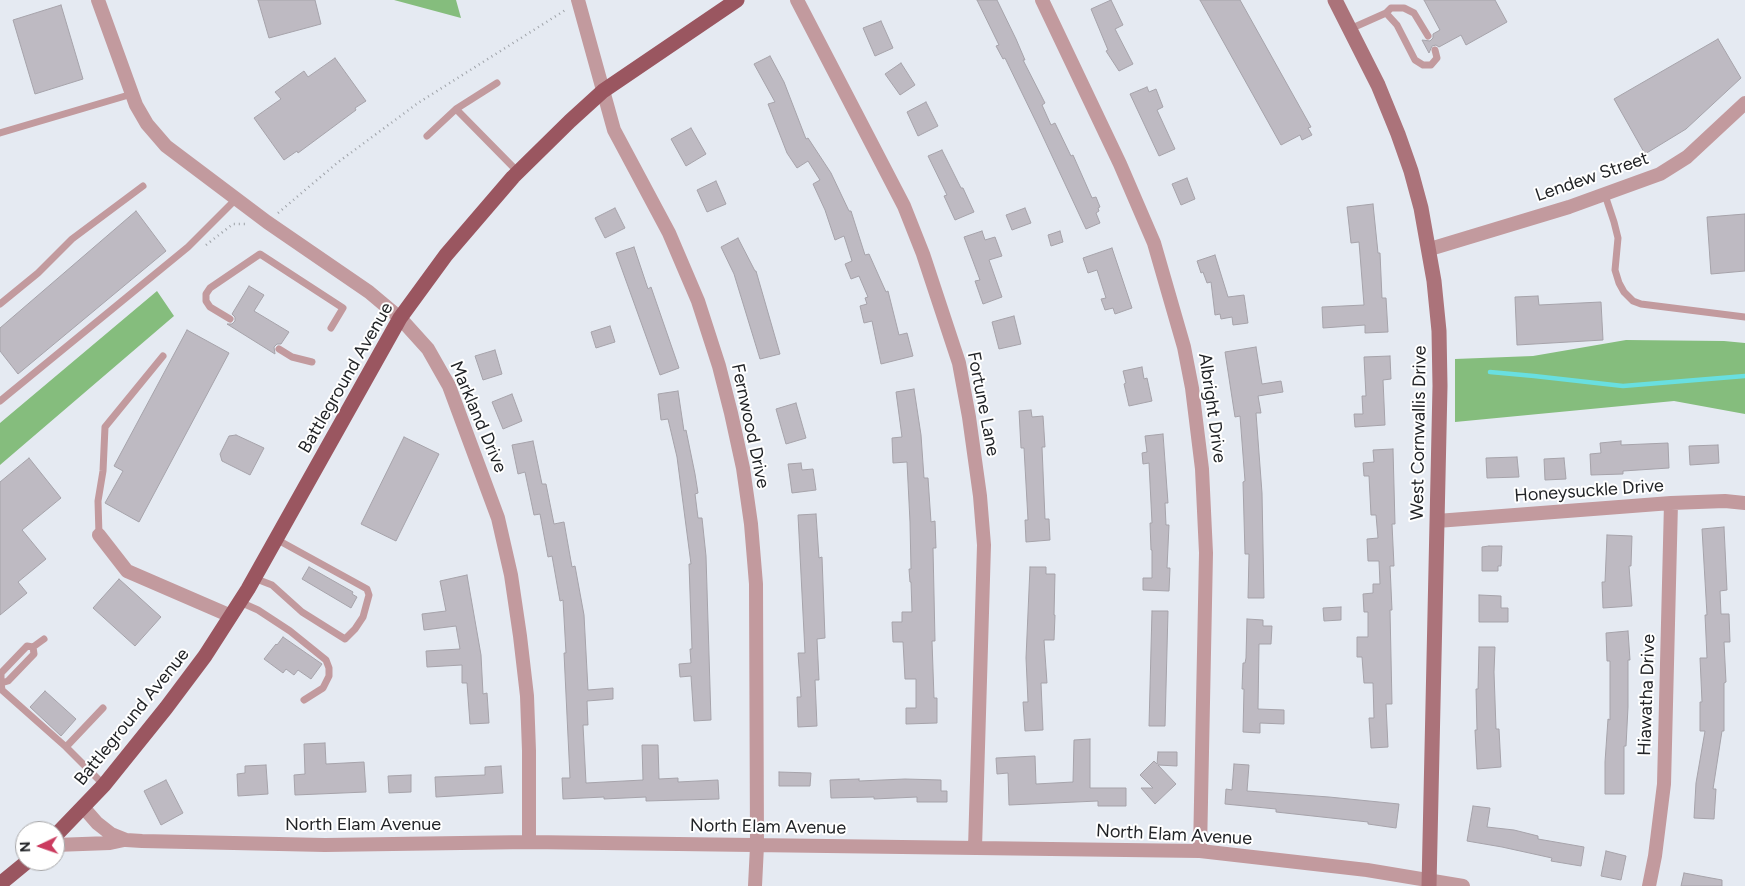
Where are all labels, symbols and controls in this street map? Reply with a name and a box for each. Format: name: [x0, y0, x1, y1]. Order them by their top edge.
street label: Lendew Street: [1533, 148, 1651, 206]
street label: Battleground Avenue: [294, 299, 398, 457]
street label: West Cornwallis Drive: [1407, 345, 1431, 521]
street label: Fortune Lane: [962, 350, 1004, 458]
street label: Albright Drive: [1194, 352, 1230, 464]
street label: Markland Drive: [445, 358, 511, 476]
street label: Fernwood Drive: [726, 362, 774, 490]
street label: Honeysuckle Drive: [1514, 475, 1664, 507]
street label: Hiawatha Drive: [1634, 634, 1660, 756]
street label: Battleground Avenue: [70, 644, 194, 790]
street label: North Elam Avenue: [285, 814, 441, 836]
street label: North Elam Avenue: [690, 815, 846, 839]
street label: North Elam Avenue: [1095, 820, 1253, 850]
north arrow: [15, 821, 65, 871]
text: N: [17, 841, 34, 853]

